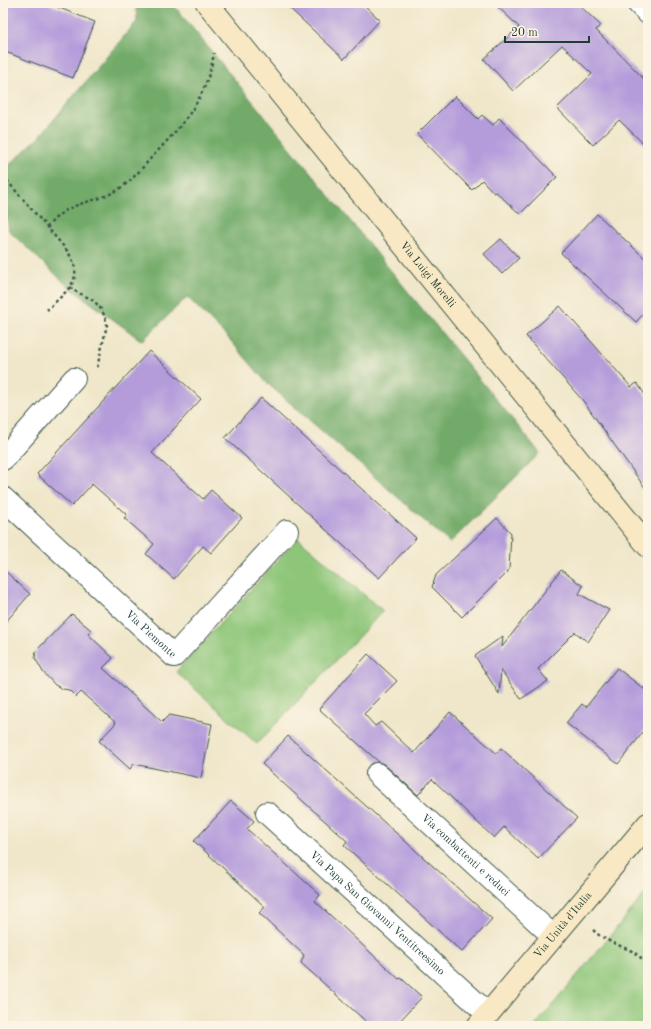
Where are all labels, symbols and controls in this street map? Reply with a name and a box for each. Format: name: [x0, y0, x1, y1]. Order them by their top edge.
scale bar: [505, 18, 589, 44]
text: 20 m: [511, 27, 538, 39]
street label: Via Luigi Morelli: [398, 240, 457, 310]
street label: Via Piemonte: [123, 609, 178, 660]
street label: Via combattenti e reduci: [419, 812, 511, 898]
street label: Via Papa San Giovanni Ventitreesimo: [308, 849, 447, 977]
street label: Via Unità d'Italia: [532, 889, 594, 960]

